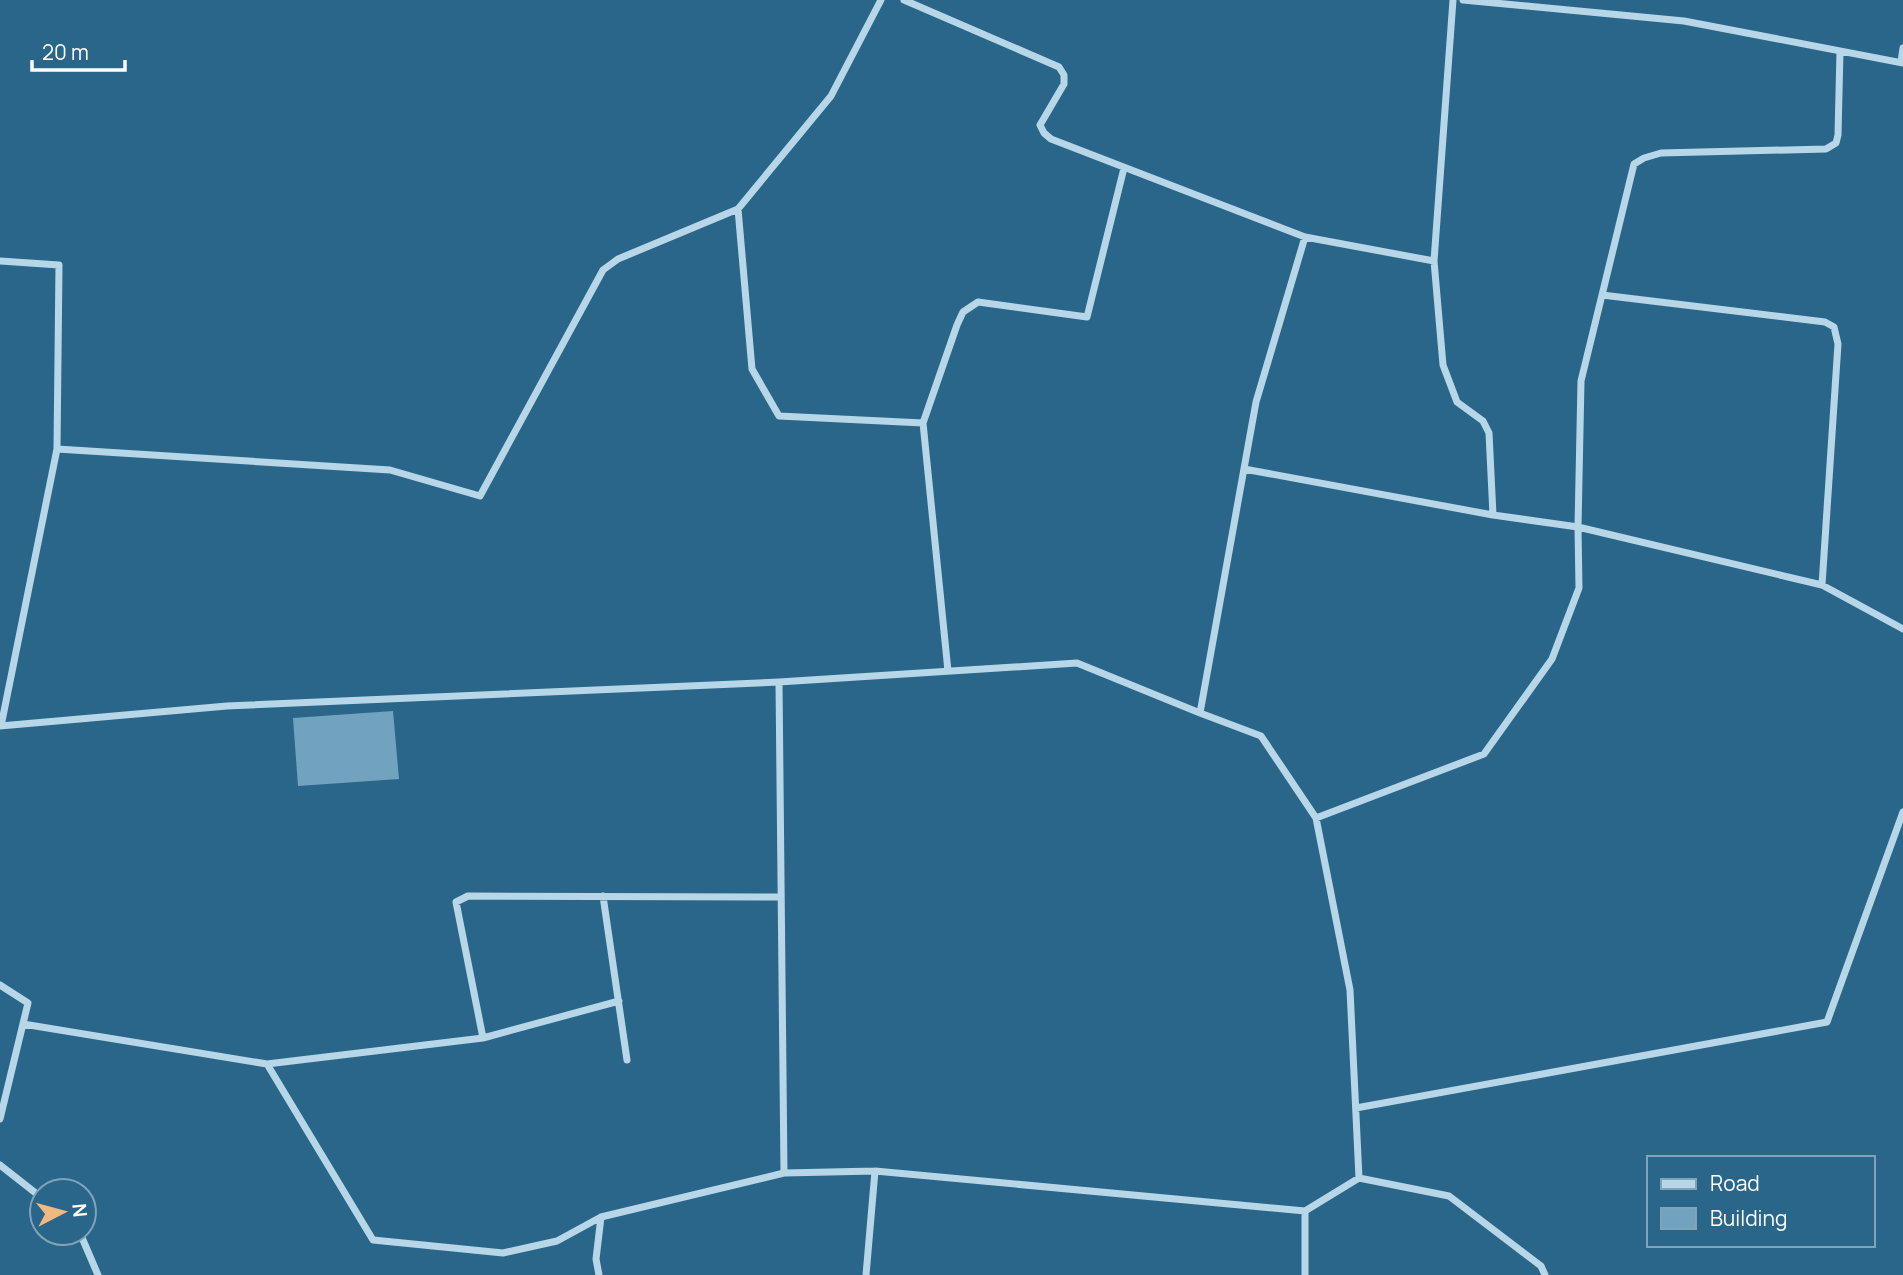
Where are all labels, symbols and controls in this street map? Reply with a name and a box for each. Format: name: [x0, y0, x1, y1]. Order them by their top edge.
scale bar: [32, 28, 124, 72]
text: 20 m: [42, 38, 89, 66]
legend: [1647, 1156, 1875, 1247]
text: Road: [1710, 1169, 1760, 1197]
north arrow: [28, 1177, 98, 1247]
text: N: [66, 1202, 94, 1218]
text: Building: [1710, 1204, 1787, 1232]

